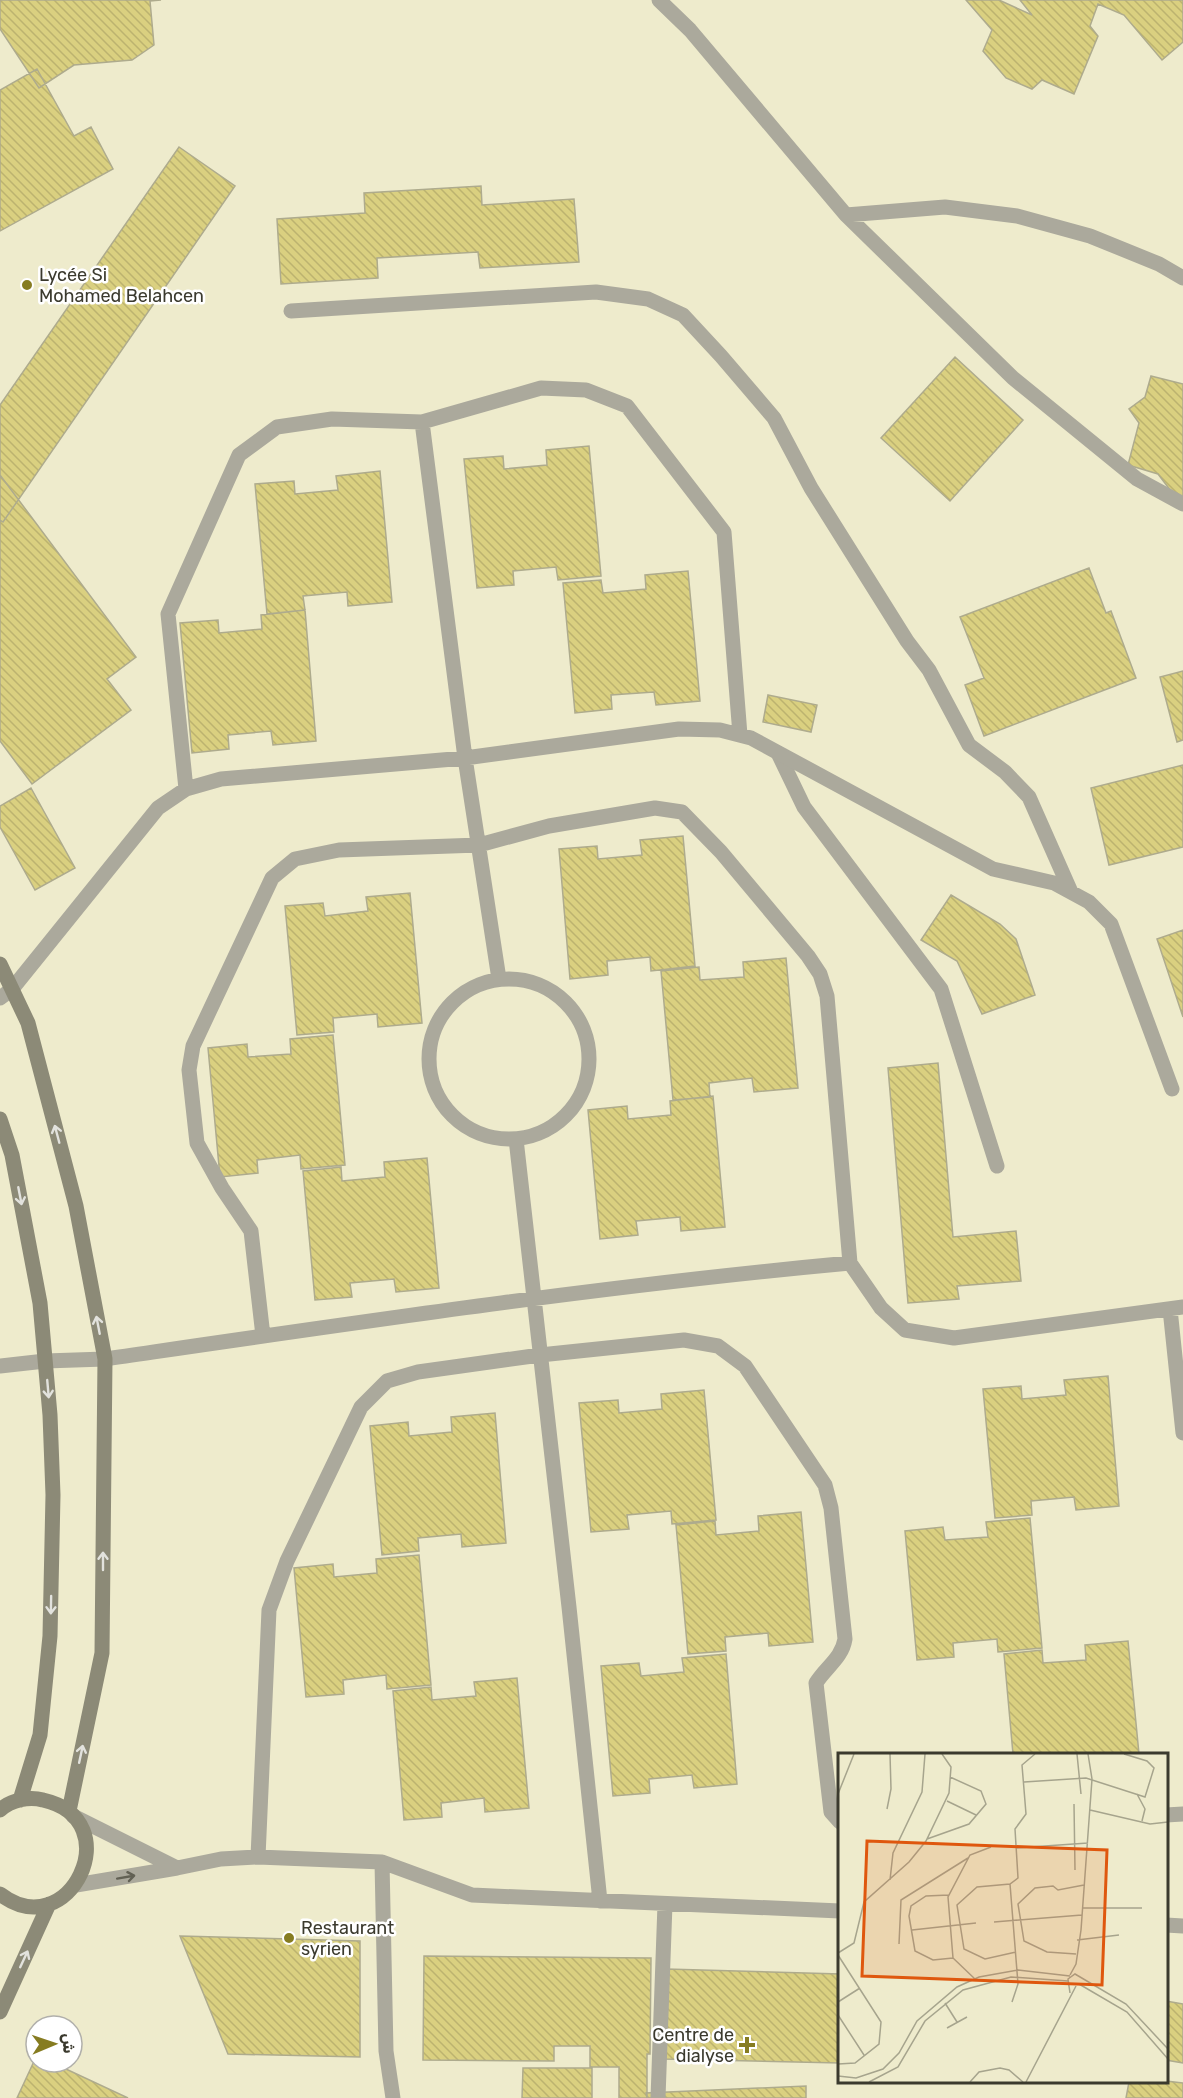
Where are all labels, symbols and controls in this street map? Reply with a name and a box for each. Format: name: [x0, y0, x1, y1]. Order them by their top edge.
place label: Lycée Si Mohamed Belahcen: [39, 264, 204, 307]
marker: Lycée Si Mohamed Belahcen: [20, 278, 34, 292]
one-way arrow: [51, 1125, 63, 1144]
one-way arrow: [15, 1186, 26, 1206]
one-way arrow: [93, 1316, 104, 1335]
one-way arrow: [42, 1378, 53, 1398]
one-way arrow: [97, 1552, 109, 1572]
one-way arrow: [45, 1594, 57, 1614]
one-way arrow: [76, 1745, 87, 1764]
inset map: [838, 1753, 1168, 2083]
one-way arrow: [116, 1871, 136, 1882]
place label: Restaurant syrien: [301, 1917, 394, 1960]
marker: Restaurant syrien: [282, 1931, 296, 1945]
one-way arrow: [19, 1951, 31, 1969]
north arrow: [24, 2014, 84, 2074]
place label: Centre de dialyse: [652, 2024, 734, 2067]
text: ش: [59, 2033, 78, 2054]
marker: Centre de dialyse: [738, 2036, 756, 2054]

